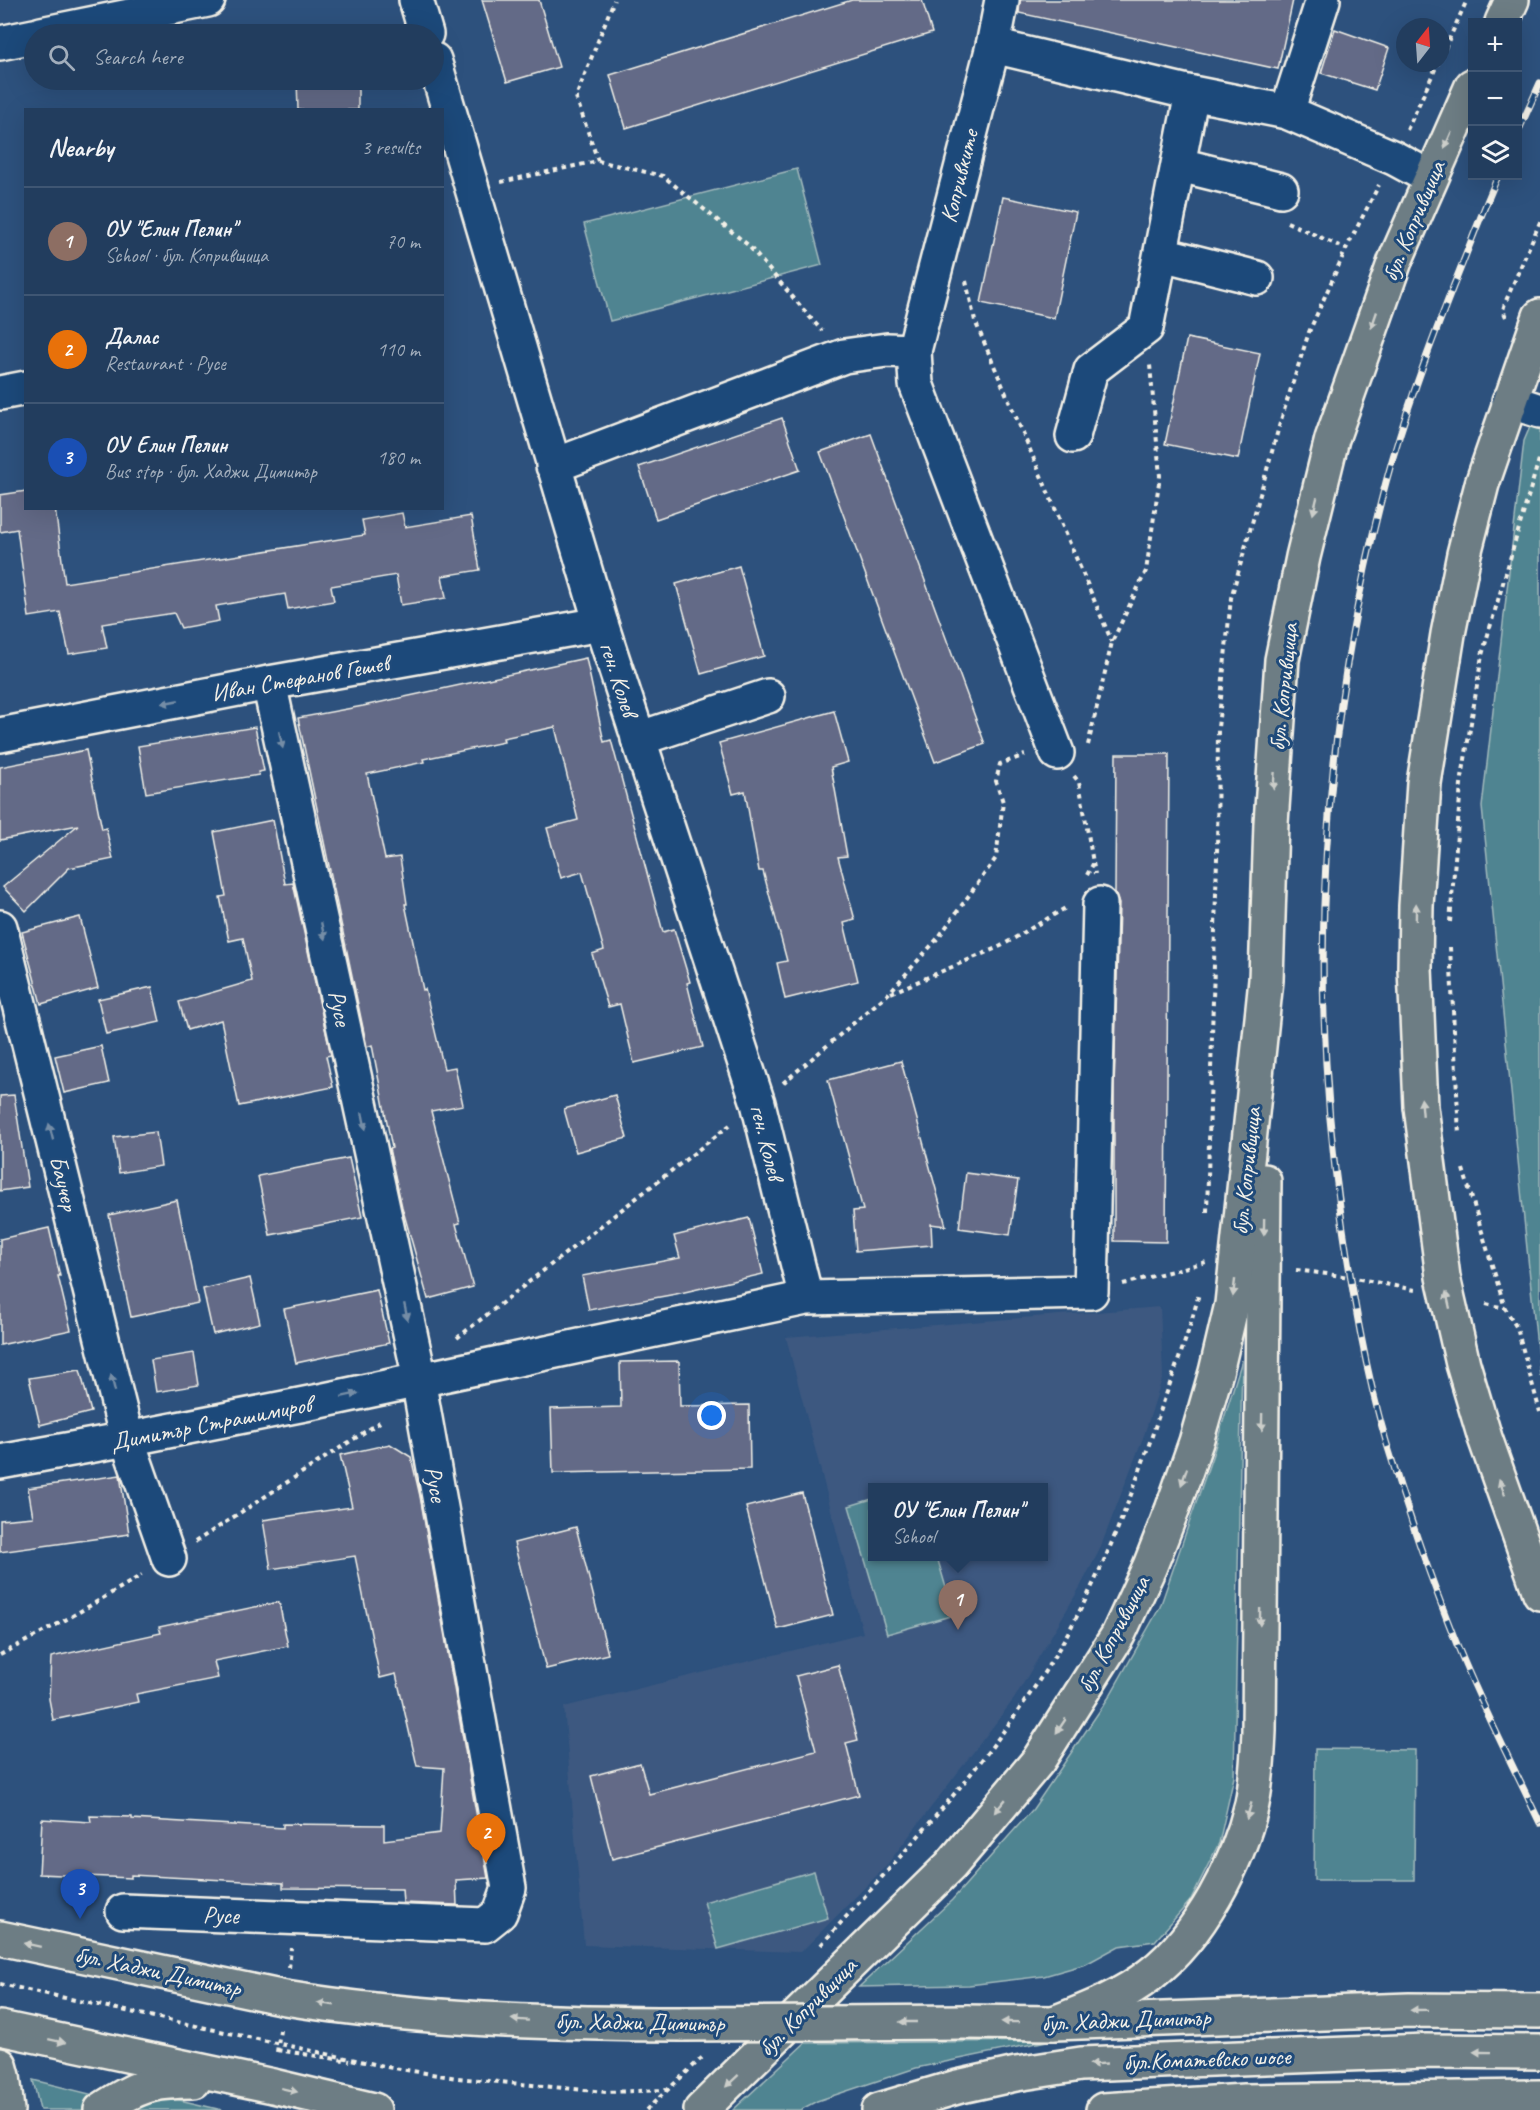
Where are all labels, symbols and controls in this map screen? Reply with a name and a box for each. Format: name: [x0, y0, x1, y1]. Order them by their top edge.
north arrow: [1396, 18, 1450, 72]
map controls: [1468, 18, 1522, 180]
button: +: [1468, 18, 1522, 72]
search box: [24, 24, 444, 90]
icon: search: [45, 41, 78, 74]
text: Search here: [93, 43, 183, 71]
button: −: [1468, 72, 1522, 126]
street label: Копривките: [933, 124, 986, 226]
button: layers: [1468, 126, 1522, 180]
text: Nearby: [48, 131, 113, 164]
one-way arrow: [1444, 131, 1453, 148]
text: 3 results: [361, 135, 420, 160]
street label: бул. Копривщица: [1374, 155, 1452, 286]
text: ОУ "Елин Пелин": [105, 215, 236, 243]
text: 1: [63, 229, 72, 254]
text: 70 m: [386, 229, 420, 254]
text: School · бул. Копривщица: [105, 243, 268, 268]
one-way arrow: [1368, 311, 1378, 329]
text: Далас: [105, 323, 159, 351]
text: 2: [63, 337, 72, 362]
text: 110 m: [377, 337, 420, 362]
text: Restaurant · Русе: [105, 351, 226, 376]
text: ОУ Елин Пелин: [105, 431, 228, 459]
text: 3: [63, 445, 72, 470]
text: 180 m: [377, 445, 420, 470]
text: Bus stop · бул. Хаджи Димитър: [105, 459, 317, 484]
one-way arrow: [1310, 496, 1320, 515]
street label: бул. Копривщица: [1261, 620, 1305, 752]
street label: ген. Колев: [593, 638, 646, 724]
street label: Иван Стефанов Гешев: [209, 647, 395, 708]
one-way arrow: [160, 698, 179, 707]
one-way arrow: [277, 731, 287, 750]
one-way arrow: [1269, 771, 1279, 790]
one-way arrow: [1411, 902, 1421, 921]
one-way arrow: [319, 922, 328, 941]
street label: Русе: [322, 987, 359, 1031]
one-way arrow: [1417, 1097, 1427, 1116]
street label: ген. Колев: [743, 1101, 792, 1187]
street label: бул. Копривщица: [1224, 1104, 1268, 1236]
one-way arrow: [360, 1112, 370, 1131]
one-way arrow: [46, 1123, 56, 1141]
street label: Баучер: [43, 1152, 86, 1216]
one-way arrow: [1259, 1218, 1269, 1237]
one-way arrow: [1229, 1279, 1238, 1298]
one-way arrow: [1443, 1291, 1453, 1309]
one-way arrow: [402, 1303, 411, 1322]
one-way arrow: [108, 1373, 118, 1392]
street label: Димитър Страшимиров: [108, 1388, 320, 1457]
one-way arrow: [340, 1389, 359, 1399]
your location: [697, 1401, 726, 1430]
one-way arrow: [1257, 1413, 1267, 1432]
street label: Русе: [418, 1464, 454, 1506]
one-way arrow: [1179, 1468, 1189, 1486]
one-way arrow: [1497, 1478, 1507, 1496]
popup: [868, 1483, 1048, 1561]
text: ОУ "Елин Пелин": [892, 1496, 1024, 1524]
text: School: [892, 1524, 935, 1549]
street label: бул. Копривщица: [1070, 1569, 1157, 1697]
pin: 1: [938, 1580, 978, 1630]
one-way arrow: [1255, 1608, 1265, 1627]
one-way arrow: [1056, 1718, 1067, 1734]
one-way arrow: [994, 1798, 1007, 1813]
one-way arrow: [1244, 1802, 1253, 1820]
pin: 2: [466, 1814, 506, 1863]
pin: 3: [60, 1870, 100, 1919]
street label: Русе: [203, 1899, 242, 1931]
street label: бул. Хаджи Димитър: [72, 1939, 245, 2003]
one-way arrow: [22, 1940, 41, 1949]
street label: бул. Копривщица: [751, 1950, 864, 2063]
one-way arrow: [317, 2000, 336, 2009]
street label: бул. Хаджи Димитър: [1041, 2002, 1212, 2038]
one-way arrow: [1409, 2005, 1428, 2015]
street label: бул. Хаджи Димитър: [555, 2006, 726, 2038]
one-way arrow: [511, 2015, 530, 2025]
one-way arrow: [898, 2017, 917, 2027]
one-way arrow: [1001, 2018, 1020, 2027]
one-way arrow: [48, 2036, 67, 2046]
street label: бул.Коматевско шосе: [1123, 2041, 1293, 2077]
one-way arrow: [1472, 2047, 1491, 2057]
one-way arrow: [1088, 2059, 1107, 2068]
one-way arrow: [725, 2073, 739, 2087]
one-way arrow: [280, 2085, 298, 2095]

